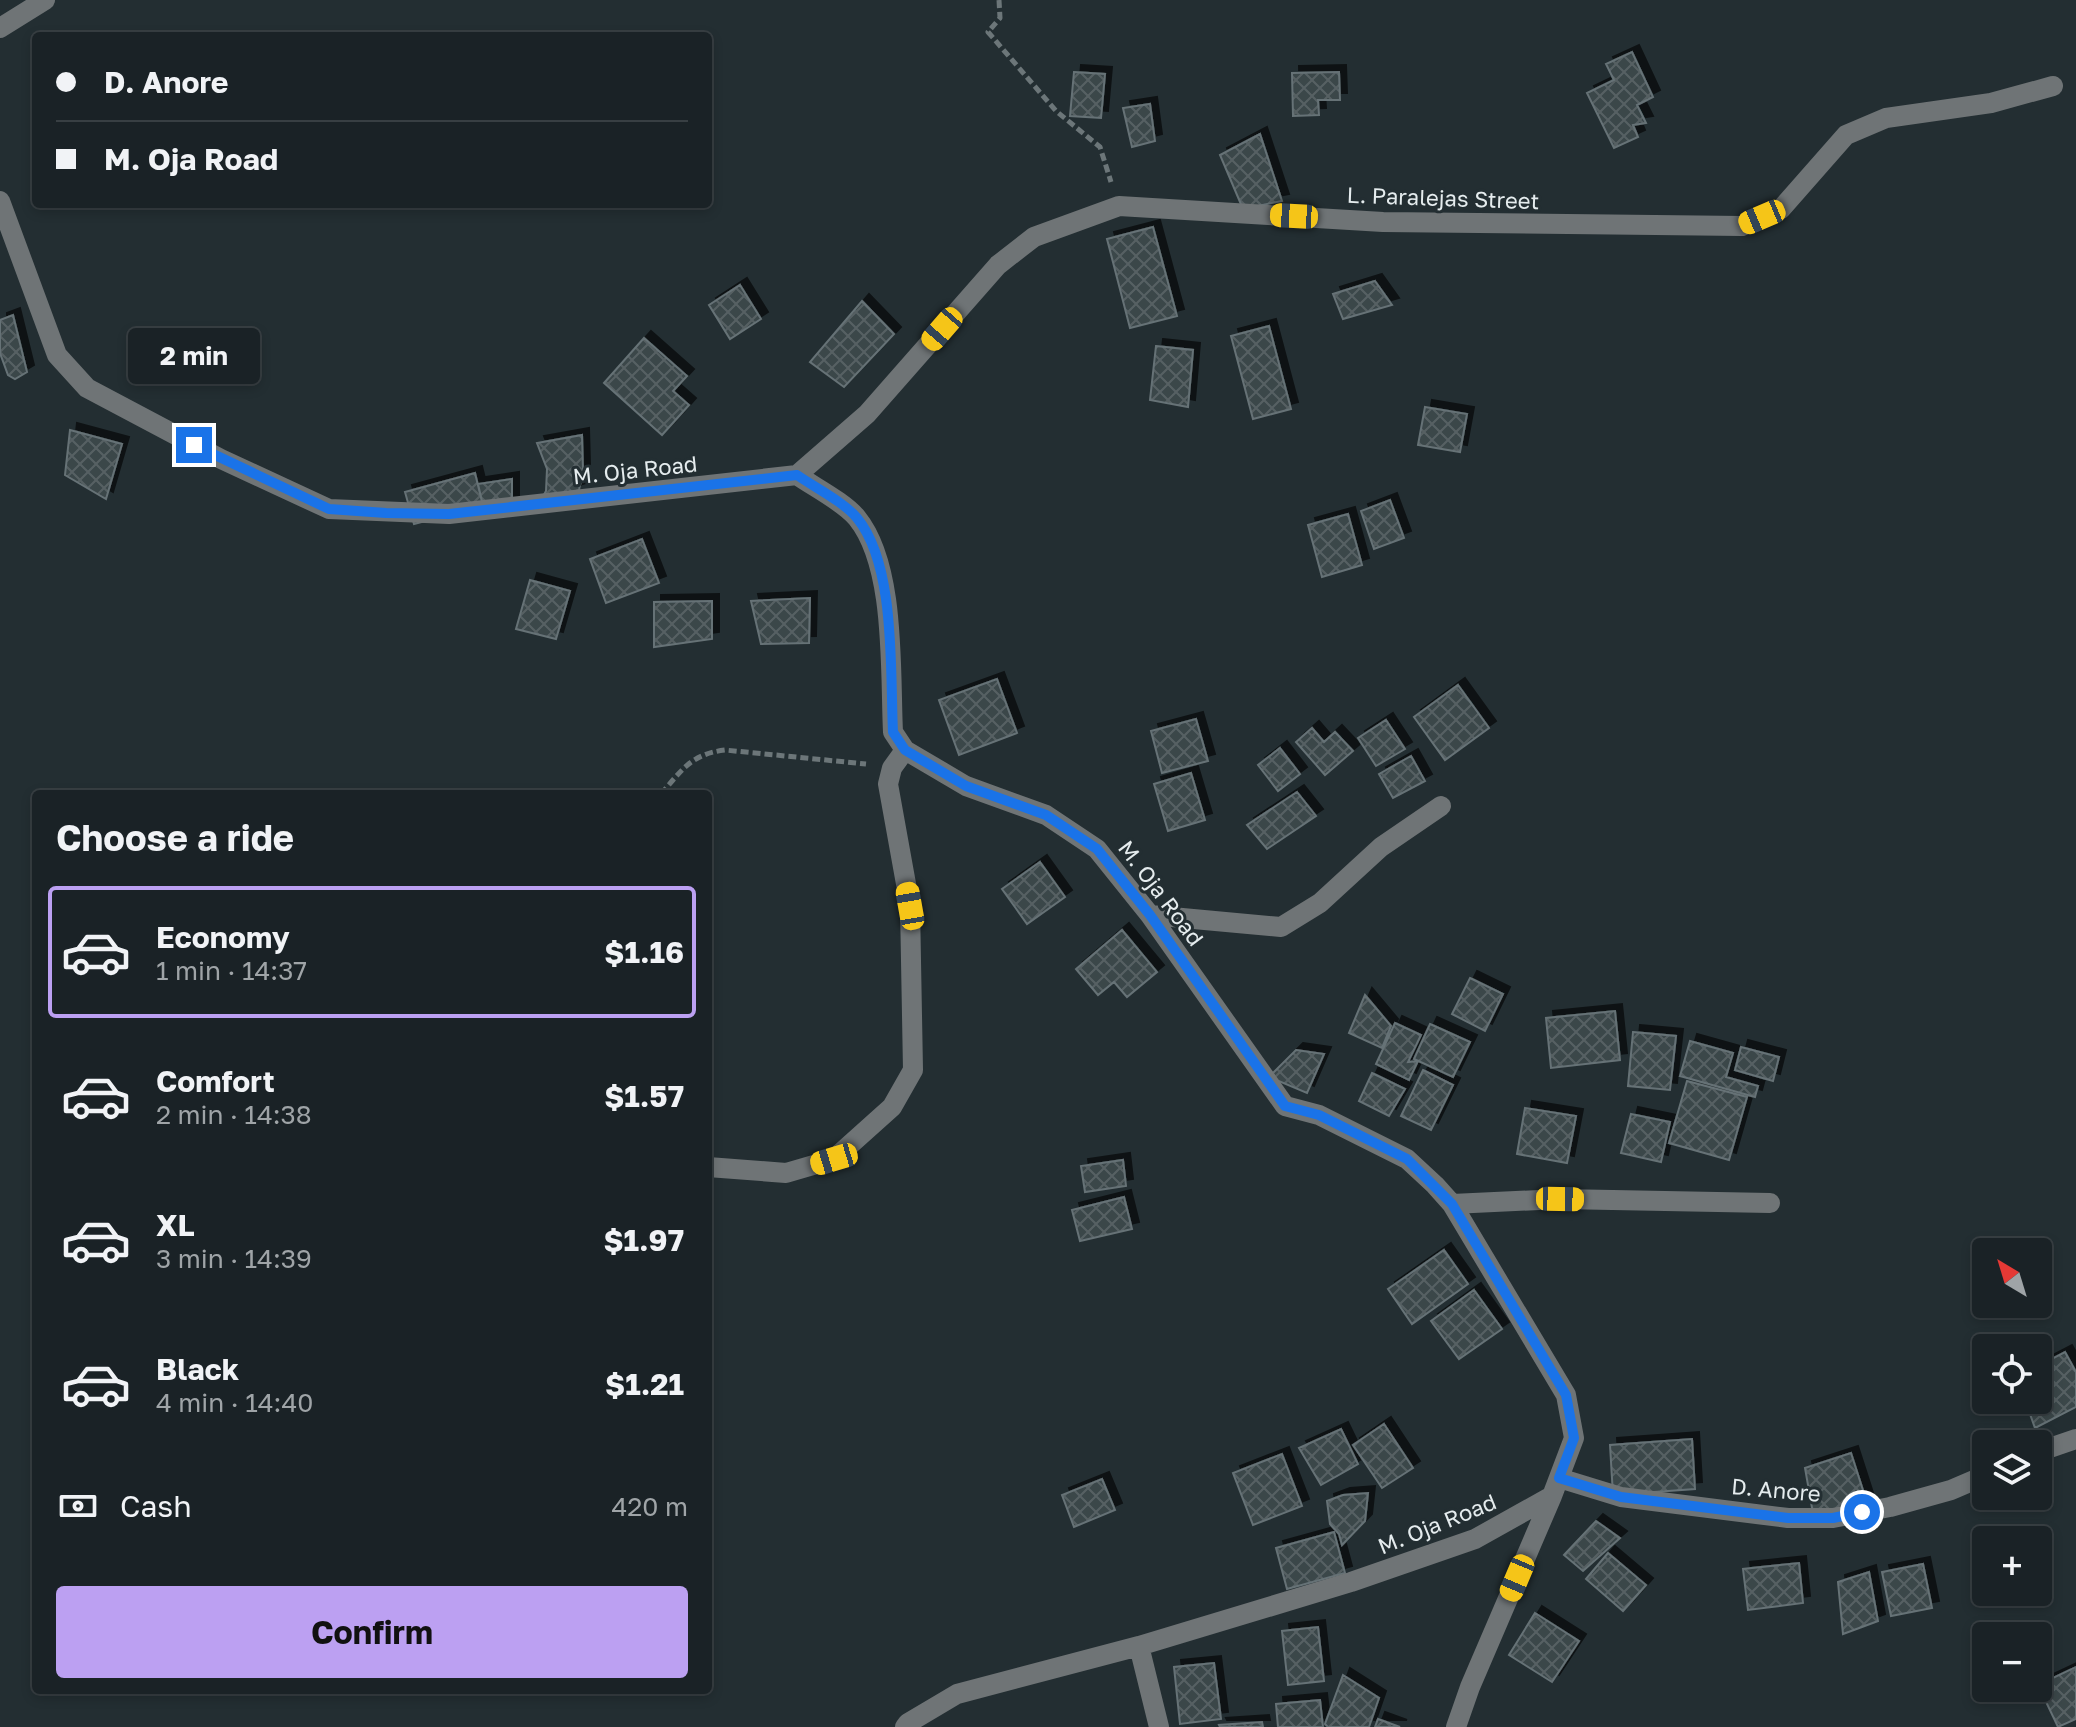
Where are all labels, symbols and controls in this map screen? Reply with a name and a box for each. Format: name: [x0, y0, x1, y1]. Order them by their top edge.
text: D. Anore: [104, 64, 228, 100]
text: M. Oja Road: [104, 141, 278, 177]
street label: L. Paralejas Street: [1346, 181, 1540, 214]
car: [1735, 197, 1789, 237]
car: [1269, 203, 1319, 229]
car: [917, 303, 967, 355]
callout: 2 min: [128, 329, 260, 385]
text: 2 min: [160, 340, 228, 371]
route end: [176, 427, 212, 463]
street label: M. Oja Road: [571, 450, 699, 489]
text: Choose a ride: [56, 816, 294, 859]
street label: M. Oja Road: [1113, 835, 1210, 951]
car: [894, 880, 926, 932]
icon: car: [60, 916, 132, 988]
text: Economy: [156, 919, 290, 955]
text: $1.16: [604, 934, 684, 970]
text: 1 min · 14:37: [156, 955, 307, 986]
icon: car: [60, 1060, 132, 1132]
text: Comfort: [156, 1063, 275, 1099]
text: $1.57: [604, 1078, 684, 1114]
text: 2 min · 14:38: [156, 1099, 312, 1130]
car: [808, 1141, 860, 1177]
car: [1536, 1187, 1584, 1211]
icon: car: [60, 1204, 132, 1276]
text: XL: [156, 1207, 195, 1243]
text: $1.97: [603, 1222, 684, 1258]
north arrow: [1972, 1238, 2052, 1318]
map controls: [1972, 1238, 2052, 1702]
text: 3 min · 14:39: [156, 1243, 312, 1274]
button: locate: [1972, 1334, 2052, 1414]
icon: car: [60, 1348, 132, 1420]
text: Black: [156, 1351, 239, 1387]
text: $1.21: [605, 1366, 684, 1402]
text: 4 min · 14:40: [156, 1387, 313, 1418]
button: layers: [1972, 1430, 2052, 1510]
street label: D. Anore: [1730, 1472, 1822, 1507]
icon: cash: [56, 1484, 100, 1528]
text: Cash: [120, 1488, 192, 1524]
street label: M. Oja Road: [1374, 1488, 1500, 1559]
text: 420 m: [611, 1491, 688, 1522]
route start: [1844, 1494, 1880, 1530]
button: +: [1972, 1526, 2052, 1606]
car: [1497, 1551, 1537, 1605]
button: Confirm: [56, 1586, 688, 1678]
button: −: [1972, 1622, 2052, 1702]

